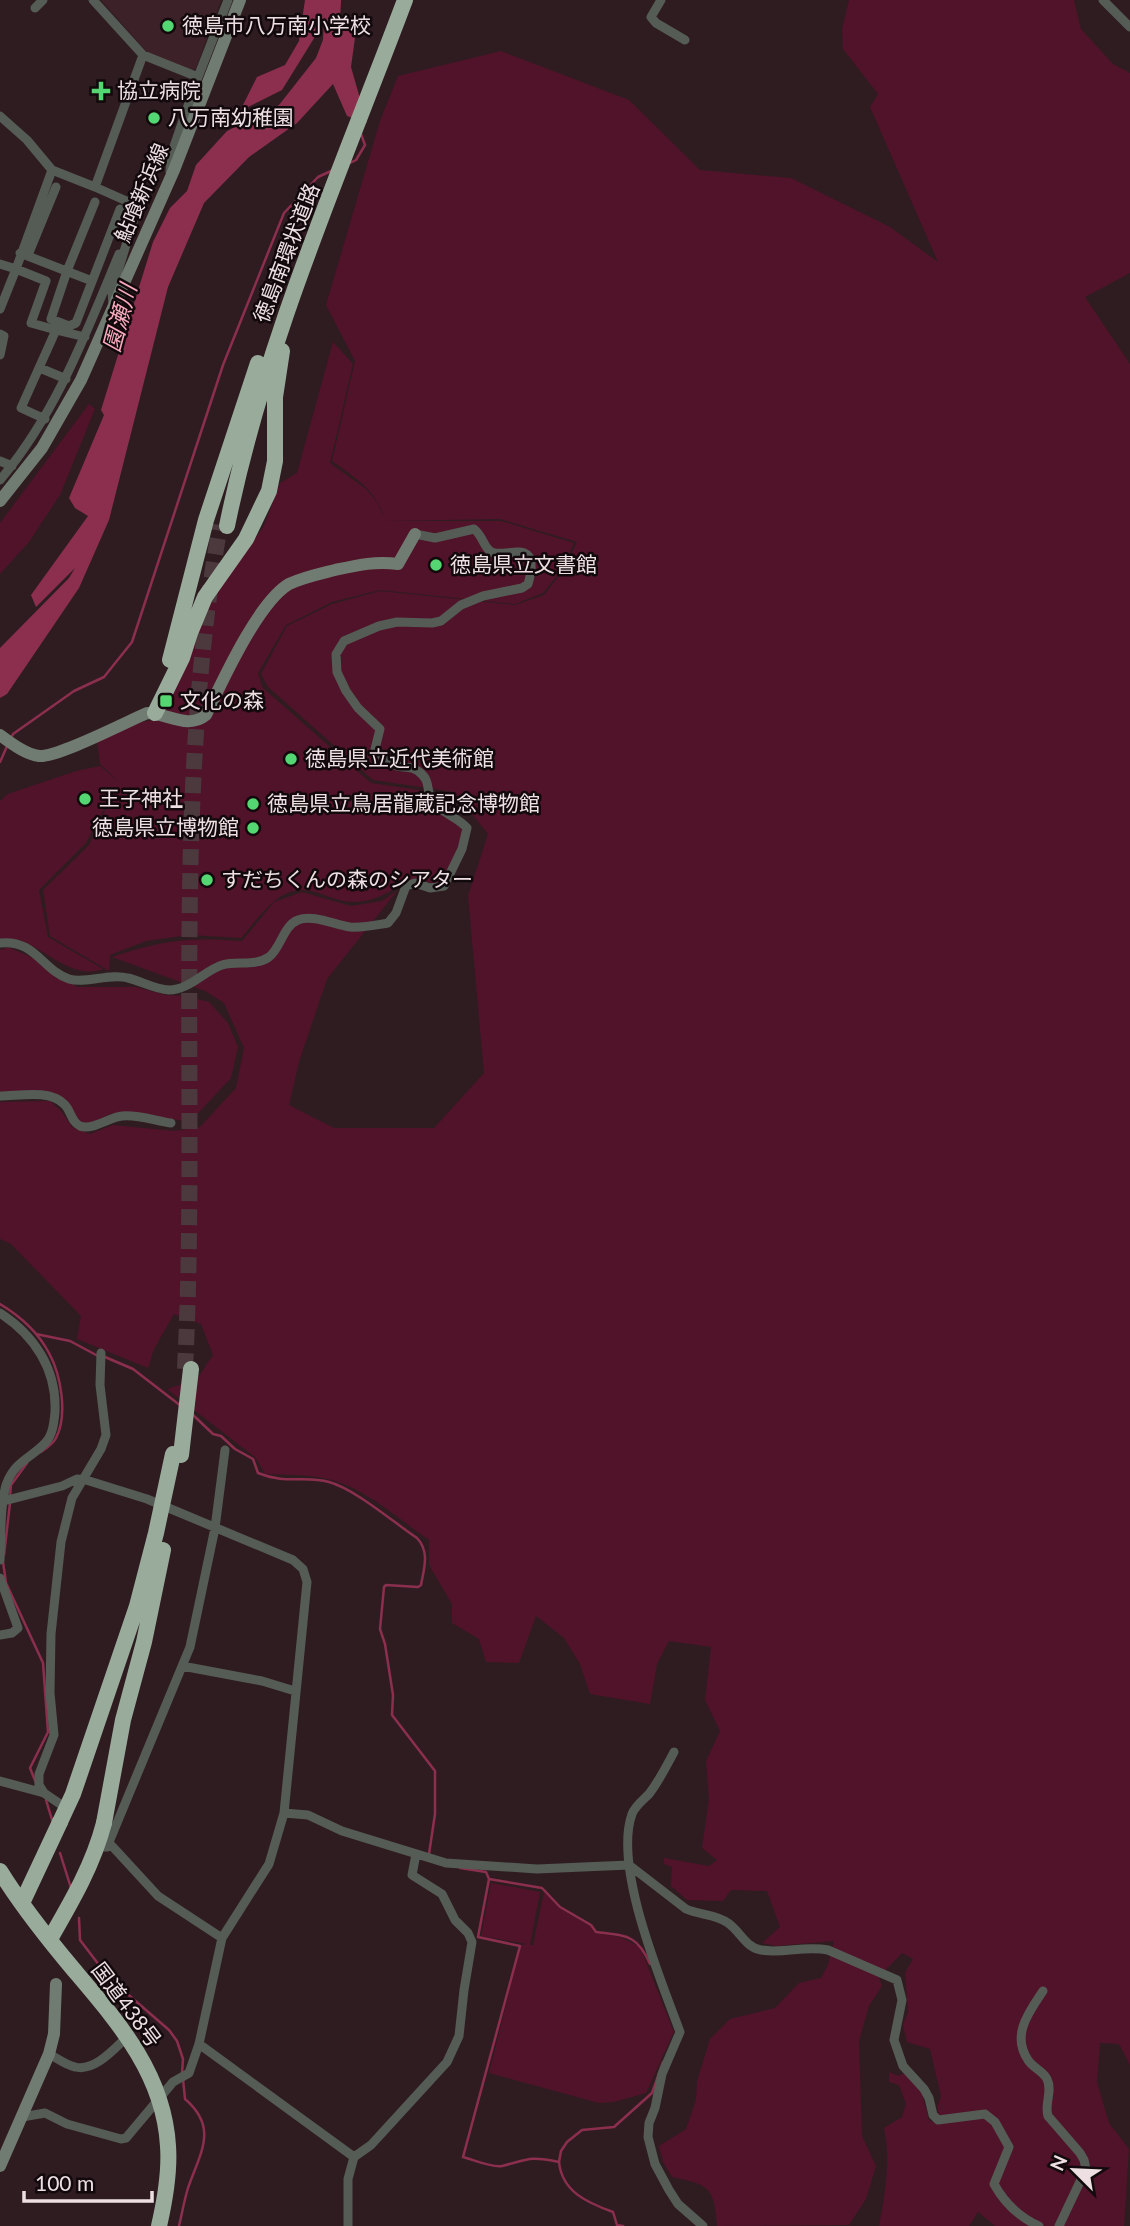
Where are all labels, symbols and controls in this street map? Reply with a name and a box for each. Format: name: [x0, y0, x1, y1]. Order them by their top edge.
place label: 徳島市八万南小学校: [182, 12, 371, 37]
marker: 徳島市八万南小学校: [160, 18, 176, 34]
place label: 協立病院: [117, 77, 201, 102]
marker: 協立病院: [91, 81, 111, 101]
place label: 八万南幼稚園: [168, 104, 294, 129]
marker: 八万南幼稚園: [146, 110, 162, 126]
street label: 鮎喰新浜線: [109, 139, 173, 246]
street label: 徳島南環状道路: [248, 179, 324, 326]
water label: 園瀬川: [97, 278, 142, 355]
place label: 徳島県立文書館: [450, 551, 597, 576]
marker: 徳島県立文書館: [428, 557, 444, 573]
place label: 文化の森: [180, 687, 264, 712]
marker: 文化の森: [158, 693, 174, 709]
place label: 徳島県立近代美術館: [305, 745, 494, 770]
marker: 徳島県立近代美術館: [283, 751, 299, 767]
place label: 王子神社: [99, 785, 183, 810]
place label: 徳島県立鳥居龍蔵記念博物館: [267, 790, 540, 815]
marker: 王子神社: [77, 791, 93, 807]
marker: 徳島県立鳥居龍蔵記念博物館: [245, 796, 261, 812]
place label: 徳島県立博物館: [92, 814, 239, 839]
marker: 徳島県立博物館: [245, 820, 261, 836]
place label: すだちくんの森のシアター: [221, 866, 473, 891]
marker: すだちくんの森のシアター: [199, 872, 215, 888]
street label: 国道438号: [87, 1957, 167, 2051]
north arrow: [1039, 2135, 1109, 2205]
text: N: [1045, 2152, 1071, 2174]
scale bar: [24, 2160, 152, 2204]
text: 100 m: [35, 2170, 94, 2195]

